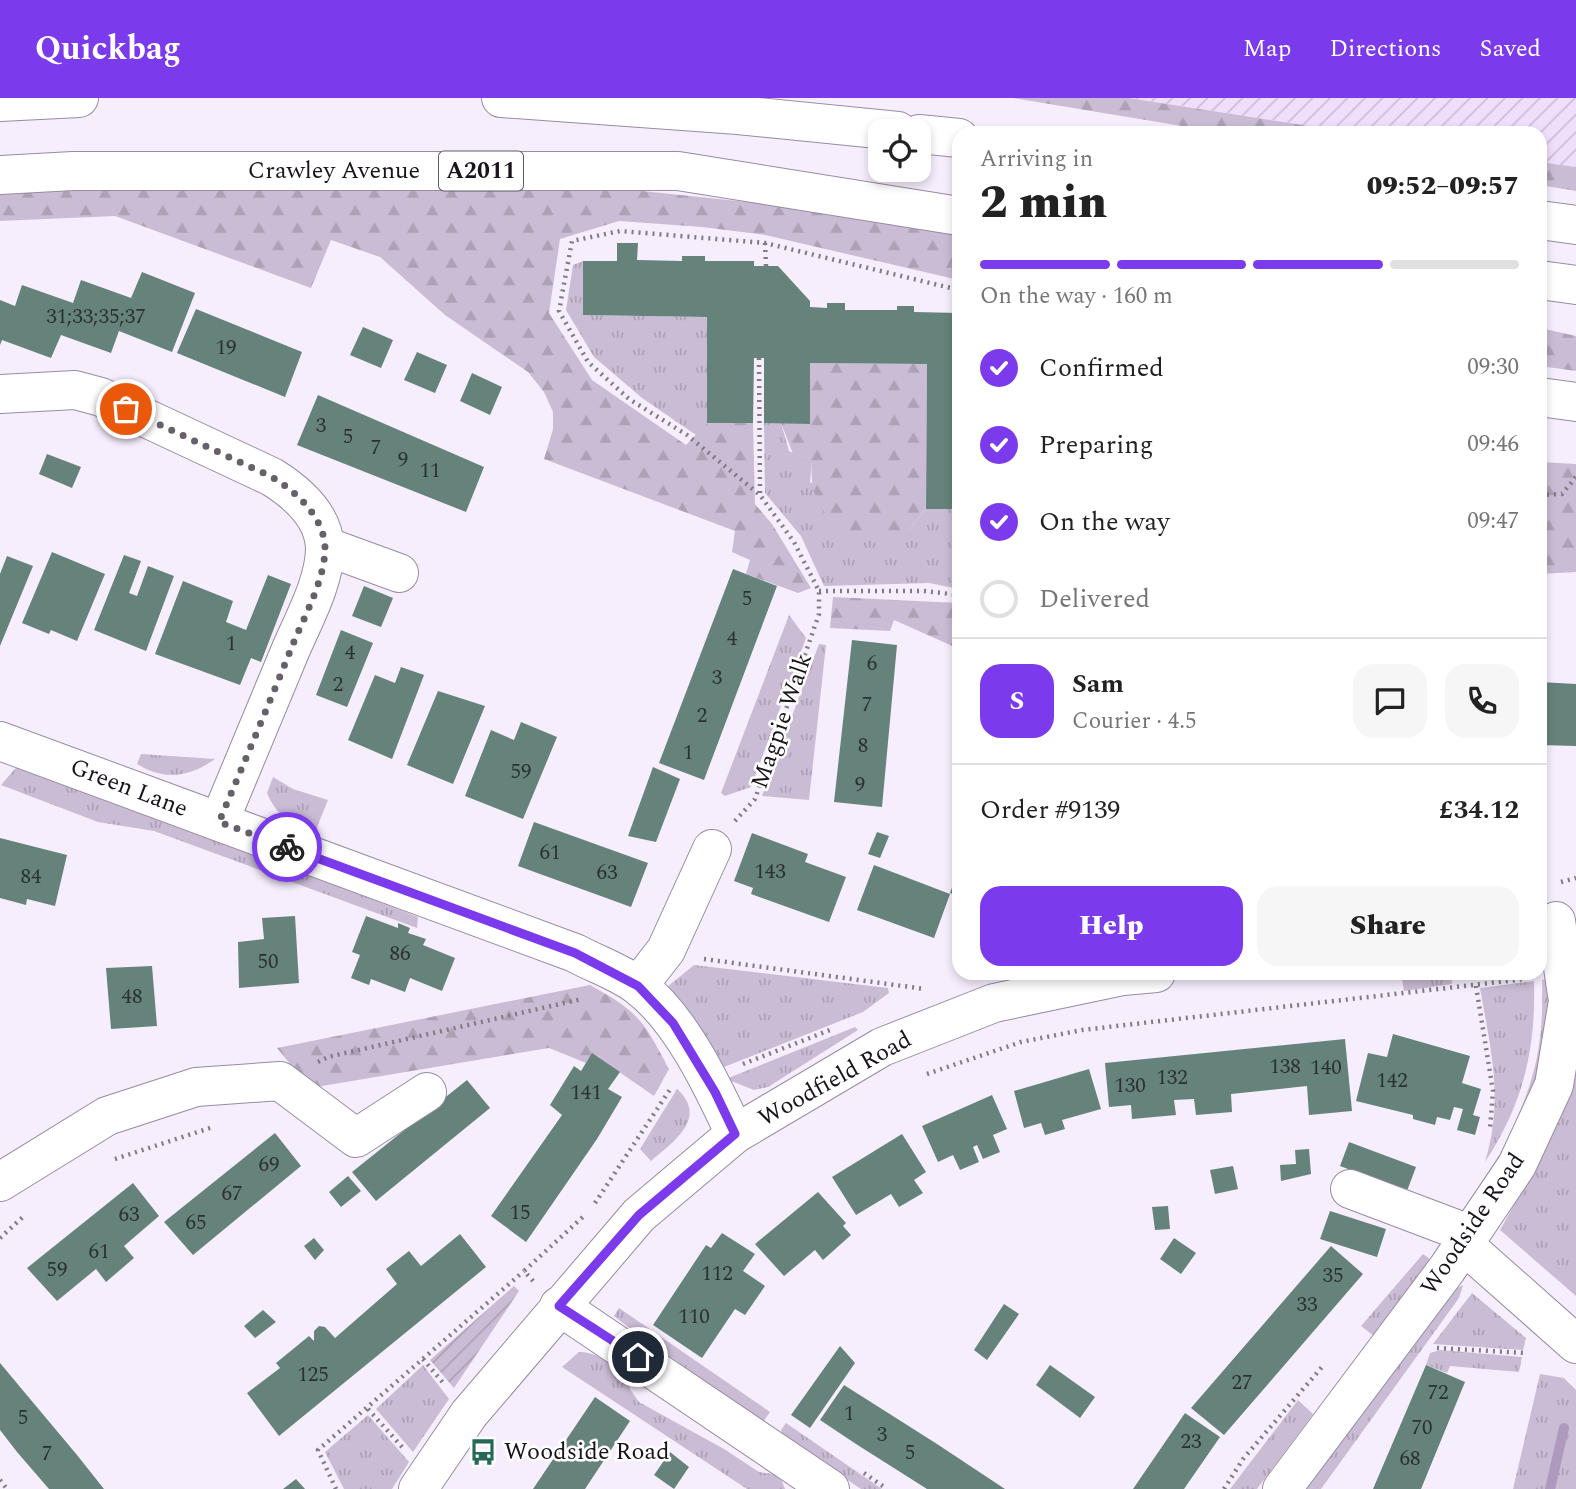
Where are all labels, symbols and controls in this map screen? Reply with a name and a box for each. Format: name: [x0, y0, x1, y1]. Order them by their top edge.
text: Quickbag: [35, 24, 181, 74]
text: Map: [1243, 31, 1291, 67]
text: Directions: [1329, 31, 1441, 67]
text: Saved: [1479, 31, 1541, 67]
map controls: [868, 119, 931, 182]
button: locate: [868, 119, 931, 182]
text: Arriving in: [980, 142, 1093, 177]
road number: A2011: [439, 152, 523, 190]
street label: Crawley Avenue: [248, 153, 420, 189]
text: 09:52–09:57: [1367, 166, 1519, 206]
text: 2 min: [980, 168, 1107, 238]
text: On the way · 160 m: [980, 279, 1173, 314]
house number: 31;33;35;37: [46, 301, 146, 333]
house number: 19: [216, 332, 237, 364]
text: Confirmed: [1039, 348, 1164, 388]
icon: check: [980, 349, 1018, 387]
text: 09:30: [1467, 350, 1519, 385]
pin: [96, 379, 156, 439]
icon: bag: [107, 390, 145, 428]
house number: 3: [316, 410, 327, 442]
house number: 5: [343, 421, 353, 453]
text: Preparing: [1039, 425, 1153, 465]
icon: check: [980, 426, 1018, 464]
text: 09:46: [1467, 427, 1519, 462]
house number: 7: [371, 432, 381, 464]
house number: 9: [398, 444, 408, 476]
house number: 11: [420, 455, 441, 487]
text: On the way: [1039, 502, 1170, 542]
icon: check: [980, 503, 1018, 541]
text: 09:47: [1467, 504, 1519, 539]
text: Delivered: [1039, 579, 1150, 619]
house number: 5: [742, 583, 752, 615]
house number: 4: [727, 623, 738, 655]
house number: 1: [226, 628, 236, 660]
house number: 4: [345, 637, 356, 669]
street label: Magpie Walk: [742, 648, 822, 794]
house number: 6: [867, 648, 877, 680]
house number: 3: [712, 662, 723, 694]
text: Sam: [1072, 664, 1124, 704]
button: chat: [1353, 664, 1427, 738]
button: phone: [1445, 664, 1519, 738]
house number: 2: [333, 669, 343, 701]
text: S: [1010, 681, 1024, 721]
house number: 7: [862, 689, 872, 721]
house number: 2: [697, 700, 707, 732]
text: Courier · 4.5: [1072, 704, 1197, 739]
house number: 8: [858, 730, 868, 762]
house number: 1: [683, 737, 693, 769]
street label: Green Lane: [65, 749, 193, 827]
house number: 59: [511, 756, 532, 788]
house number: 9: [855, 769, 865, 801]
text: Order #9139: [980, 790, 1120, 830]
text: £34.12: [1439, 790, 1519, 830]
courier: [252, 812, 322, 882]
icon: bike: [268, 828, 306, 866]
house number: 61: [540, 837, 561, 869]
house number: 143: [754, 856, 786, 888]
house number: 63: [597, 857, 618, 889]
house number: 84: [21, 861, 42, 893]
button: Help: [980, 886, 1243, 966]
button: Share: [1257, 886, 1519, 966]
house number: 86: [390, 938, 411, 970]
house number: 50: [258, 946, 279, 978]
house number: 48: [122, 981, 143, 1013]
street label: Woodfield Road: [752, 1022, 918, 1136]
house number: 138: [1269, 1051, 1301, 1083]
house number: 140: [1310, 1052, 1342, 1084]
house number: 132: [1156, 1062, 1188, 1094]
house number: 142: [1376, 1065, 1408, 1097]
house number: 130: [1114, 1070, 1146, 1102]
house number: 141: [570, 1077, 602, 1109]
street label: Woodside Road: [1412, 1145, 1534, 1303]
house number: 69: [259, 1149, 280, 1181]
house number: 67: [222, 1178, 243, 1210]
house number: 15: [510, 1197, 531, 1229]
house number: 63: [119, 1199, 140, 1231]
house number: 65: [186, 1207, 207, 1239]
house number: 61: [89, 1236, 110, 1268]
house number: 59: [47, 1254, 68, 1286]
house number: 112: [701, 1258, 733, 1290]
house number: 35: [1323, 1260, 1344, 1292]
house number: 33: [1297, 1289, 1318, 1321]
house number: 110: [678, 1301, 710, 1333]
pin: [608, 1327, 668, 1387]
icon: home: [619, 1338, 657, 1376]
house number: 125: [297, 1359, 329, 1391]
house number: 27: [1232, 1367, 1253, 1399]
house number: 72: [1428, 1377, 1449, 1409]
house number: 1: [844, 1398, 854, 1430]
house number: 5: [18, 1402, 28, 1434]
house number: 70: [1412, 1412, 1433, 1444]
house number: 3: [877, 1419, 888, 1451]
house number: 23: [1181, 1426, 1202, 1458]
place label: Woodside Road: [504, 1434, 670, 1470]
bus stop icon: Woodside Road: [468, 1437, 498, 1467]
house number: 5: [905, 1437, 915, 1469]
house number: 7: [42, 1438, 52, 1470]
house number: 68: [1400, 1443, 1421, 1475]

